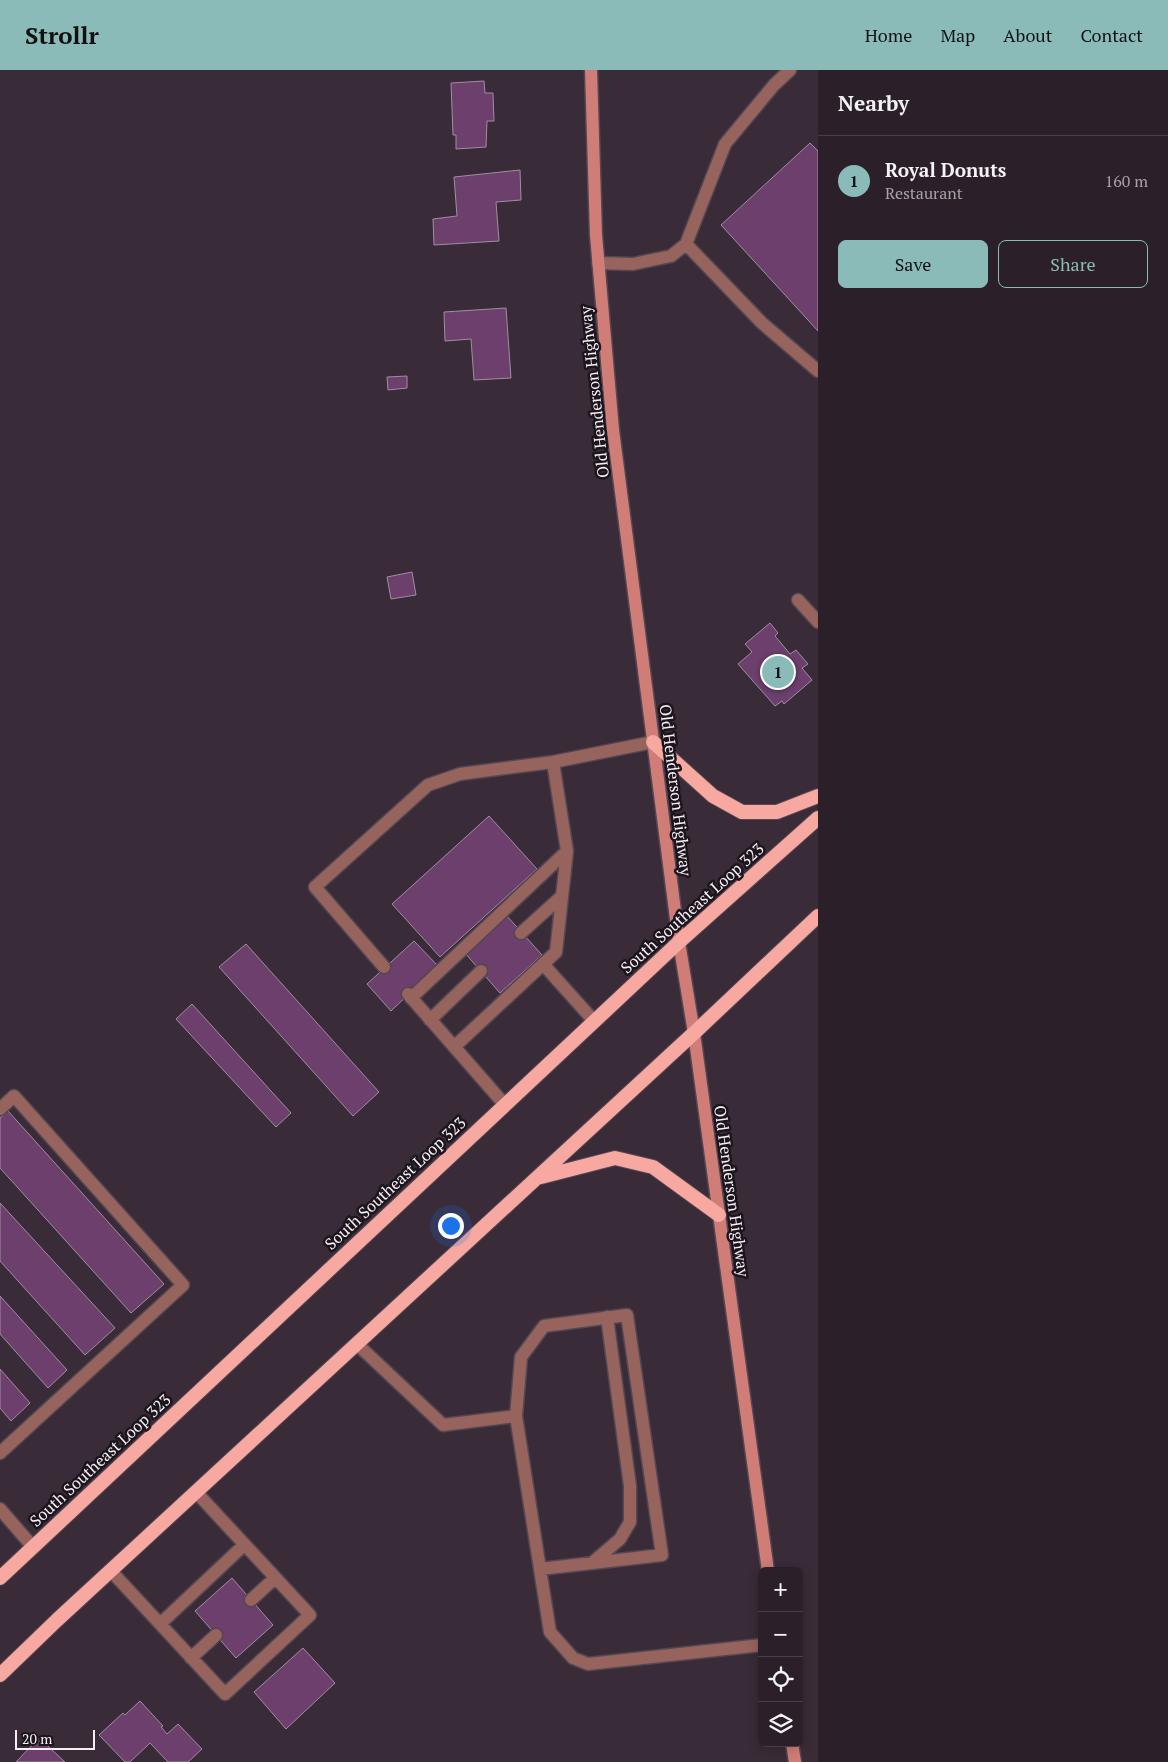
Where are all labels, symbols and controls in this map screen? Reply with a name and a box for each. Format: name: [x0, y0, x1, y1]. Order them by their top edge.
text: Strollr: [25, 19, 99, 51]
text: Home: [865, 23, 912, 47]
text: Map: [940, 23, 975, 47]
text: About: [1003, 23, 1052, 47]
text: Contact: [1080, 23, 1143, 47]
text: Nearby: [838, 89, 909, 117]
text: Royal Donuts: [885, 157, 1006, 182]
text: 1: [849, 170, 859, 192]
text: 160 m: [1105, 170, 1148, 192]
text: Restaurant: [885, 182, 963, 204]
button: Save: [838, 240, 988, 288]
button: Share: [998, 240, 1148, 288]
street label: Old Henderson Highway: [574, 304, 614, 479]
pin: 1: [762, 653, 794, 691]
street label: Old Henderson Highway: [655, 703, 698, 878]
street label: South Southeast Loop 323: [616, 838, 768, 978]
street label: Old Henderson Highway: [709, 1104, 755, 1279]
street label: South Southeast Loop 323: [320, 1112, 470, 1254]
your location: [438, 1213, 464, 1239]
street label: South Southeast Loop 323: [25, 1389, 175, 1531]
map controls: [758, 1567, 803, 1747]
button: +: [758, 1567, 803, 1612]
button: −: [758, 1612, 803, 1657]
button: locate: [758, 1657, 803, 1702]
button: layers: [758, 1702, 803, 1747]
scale bar: [15, 1727, 95, 1750]
text: 20 m: [22, 1729, 52, 1748]

